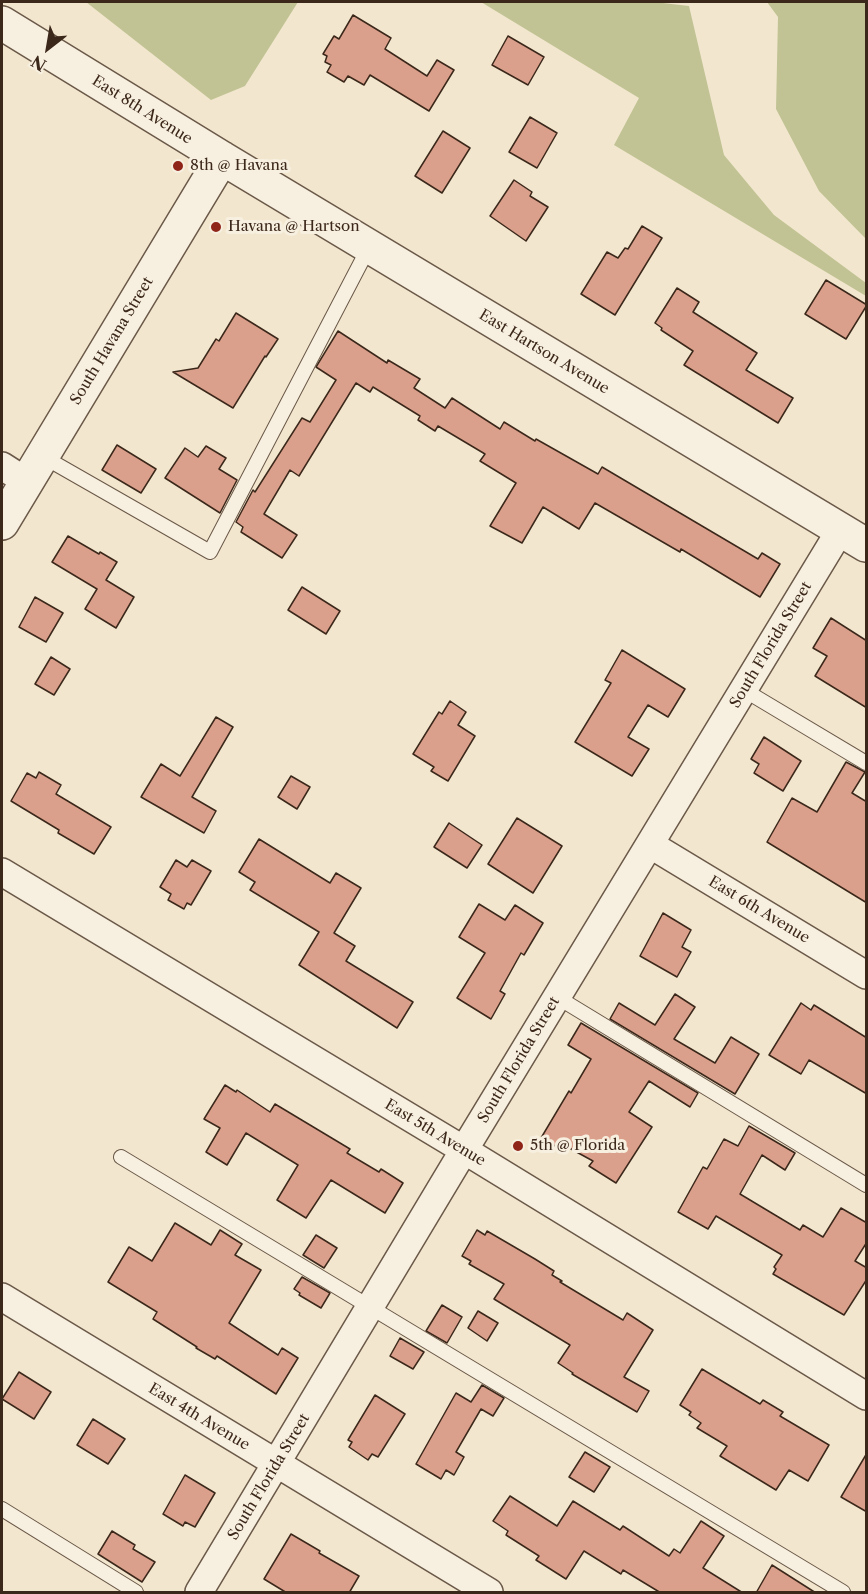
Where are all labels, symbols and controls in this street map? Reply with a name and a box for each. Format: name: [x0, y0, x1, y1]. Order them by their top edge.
north arrow: [18, 18, 78, 78]
text: N: [28, 51, 50, 76]
street label: East 8th Avenue: [89, 72, 195, 148]
place label: 8th @ Havana: [190, 157, 288, 175]
marker: 8th @ Havana: [171, 159, 185, 173]
place label: Havana @ Hartson: [228, 218, 360, 236]
marker: Havana @ Hartson: [209, 220, 223, 234]
street label: South Havana Street: [67, 274, 157, 408]
street label: East Hartson Avenue: [476, 306, 612, 398]
street label: South Florida Street: [726, 579, 816, 711]
street label: East 6th Avenue: [705, 873, 813, 947]
street label: South Florida Street: [474, 994, 564, 1126]
street label: East 5th Avenue: [381, 1096, 489, 1170]
place label: 5th @ Florida: [530, 1137, 625, 1155]
marker: 5th @ Florida: [511, 1139, 525, 1153]
street label: East 4th Avenue: [145, 1380, 253, 1454]
street label: South Florida Street: [224, 1411, 314, 1543]

